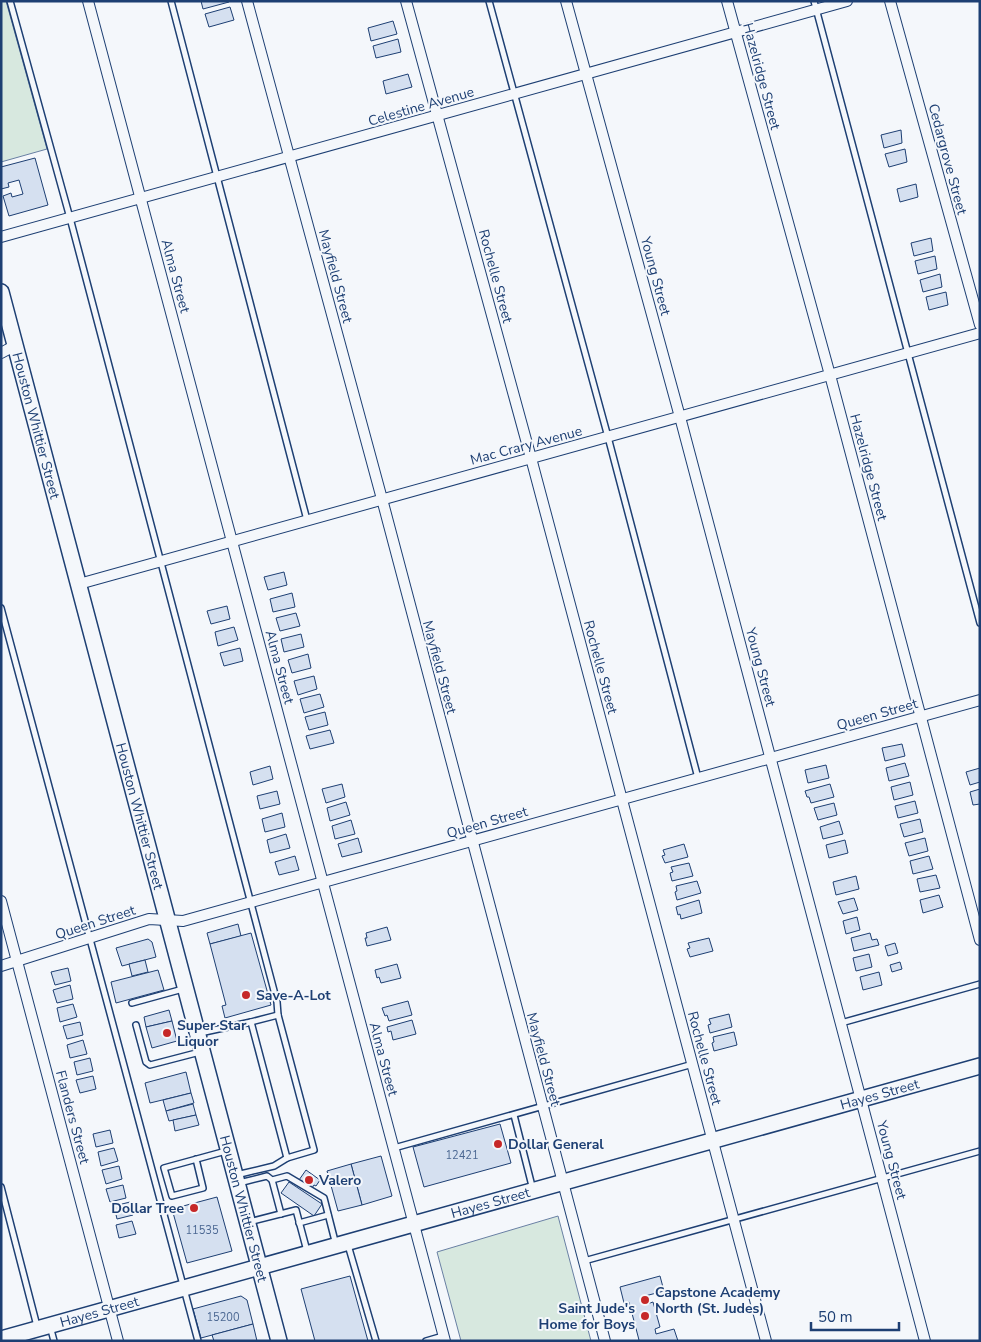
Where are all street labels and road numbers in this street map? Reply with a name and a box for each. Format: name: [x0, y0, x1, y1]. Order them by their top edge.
street label: Hazelridge Street: [738, 21, 785, 132]
street label: Celestine Avenue: [366, 82, 476, 131]
street label: Cedargrove Street: [924, 102, 971, 217]
street label: Mayfield Street: [314, 227, 357, 325]
street label: Rochelle Street: [474, 227, 517, 325]
street label: Young Street: [636, 234, 675, 318]
street label: Alma Street: [157, 237, 194, 315]
street label: Houston Whittier Street: [7, 350, 64, 501]
street label: Hazelridge Street: [845, 412, 892, 523]
street label: Mac Crary Avenue: [468, 421, 584, 470]
street label: Mayfield Street: [418, 618, 461, 716]
street label: Rochelle Street: [579, 618, 622, 716]
street label: Young Street: [741, 625, 780, 709]
street label: Alma Street: [261, 628, 298, 706]
street label: Queen Street: [835, 694, 920, 735]
street label: Houston Whittier Street: [111, 741, 168, 892]
street label: Queen Street: [445, 802, 530, 843]
street label: Queen Street: [53, 901, 138, 944]
street label: Rochelle Street: [683, 1009, 726, 1107]
street label: Mayfield Street: [522, 1010, 565, 1108]
street label: Alma Street: [365, 1020, 402, 1098]
street label: Flanders Street: [51, 1068, 94, 1166]
street label: Hayes Street: [838, 1074, 921, 1115]
street label: Young Street: [872, 1118, 911, 1202]
street label: Houston Whittier Street: [215, 1133, 272, 1284]
street label: Hayes Street: [449, 1183, 532, 1223]
street label: Hayes Street: [58, 1292, 141, 1332]

